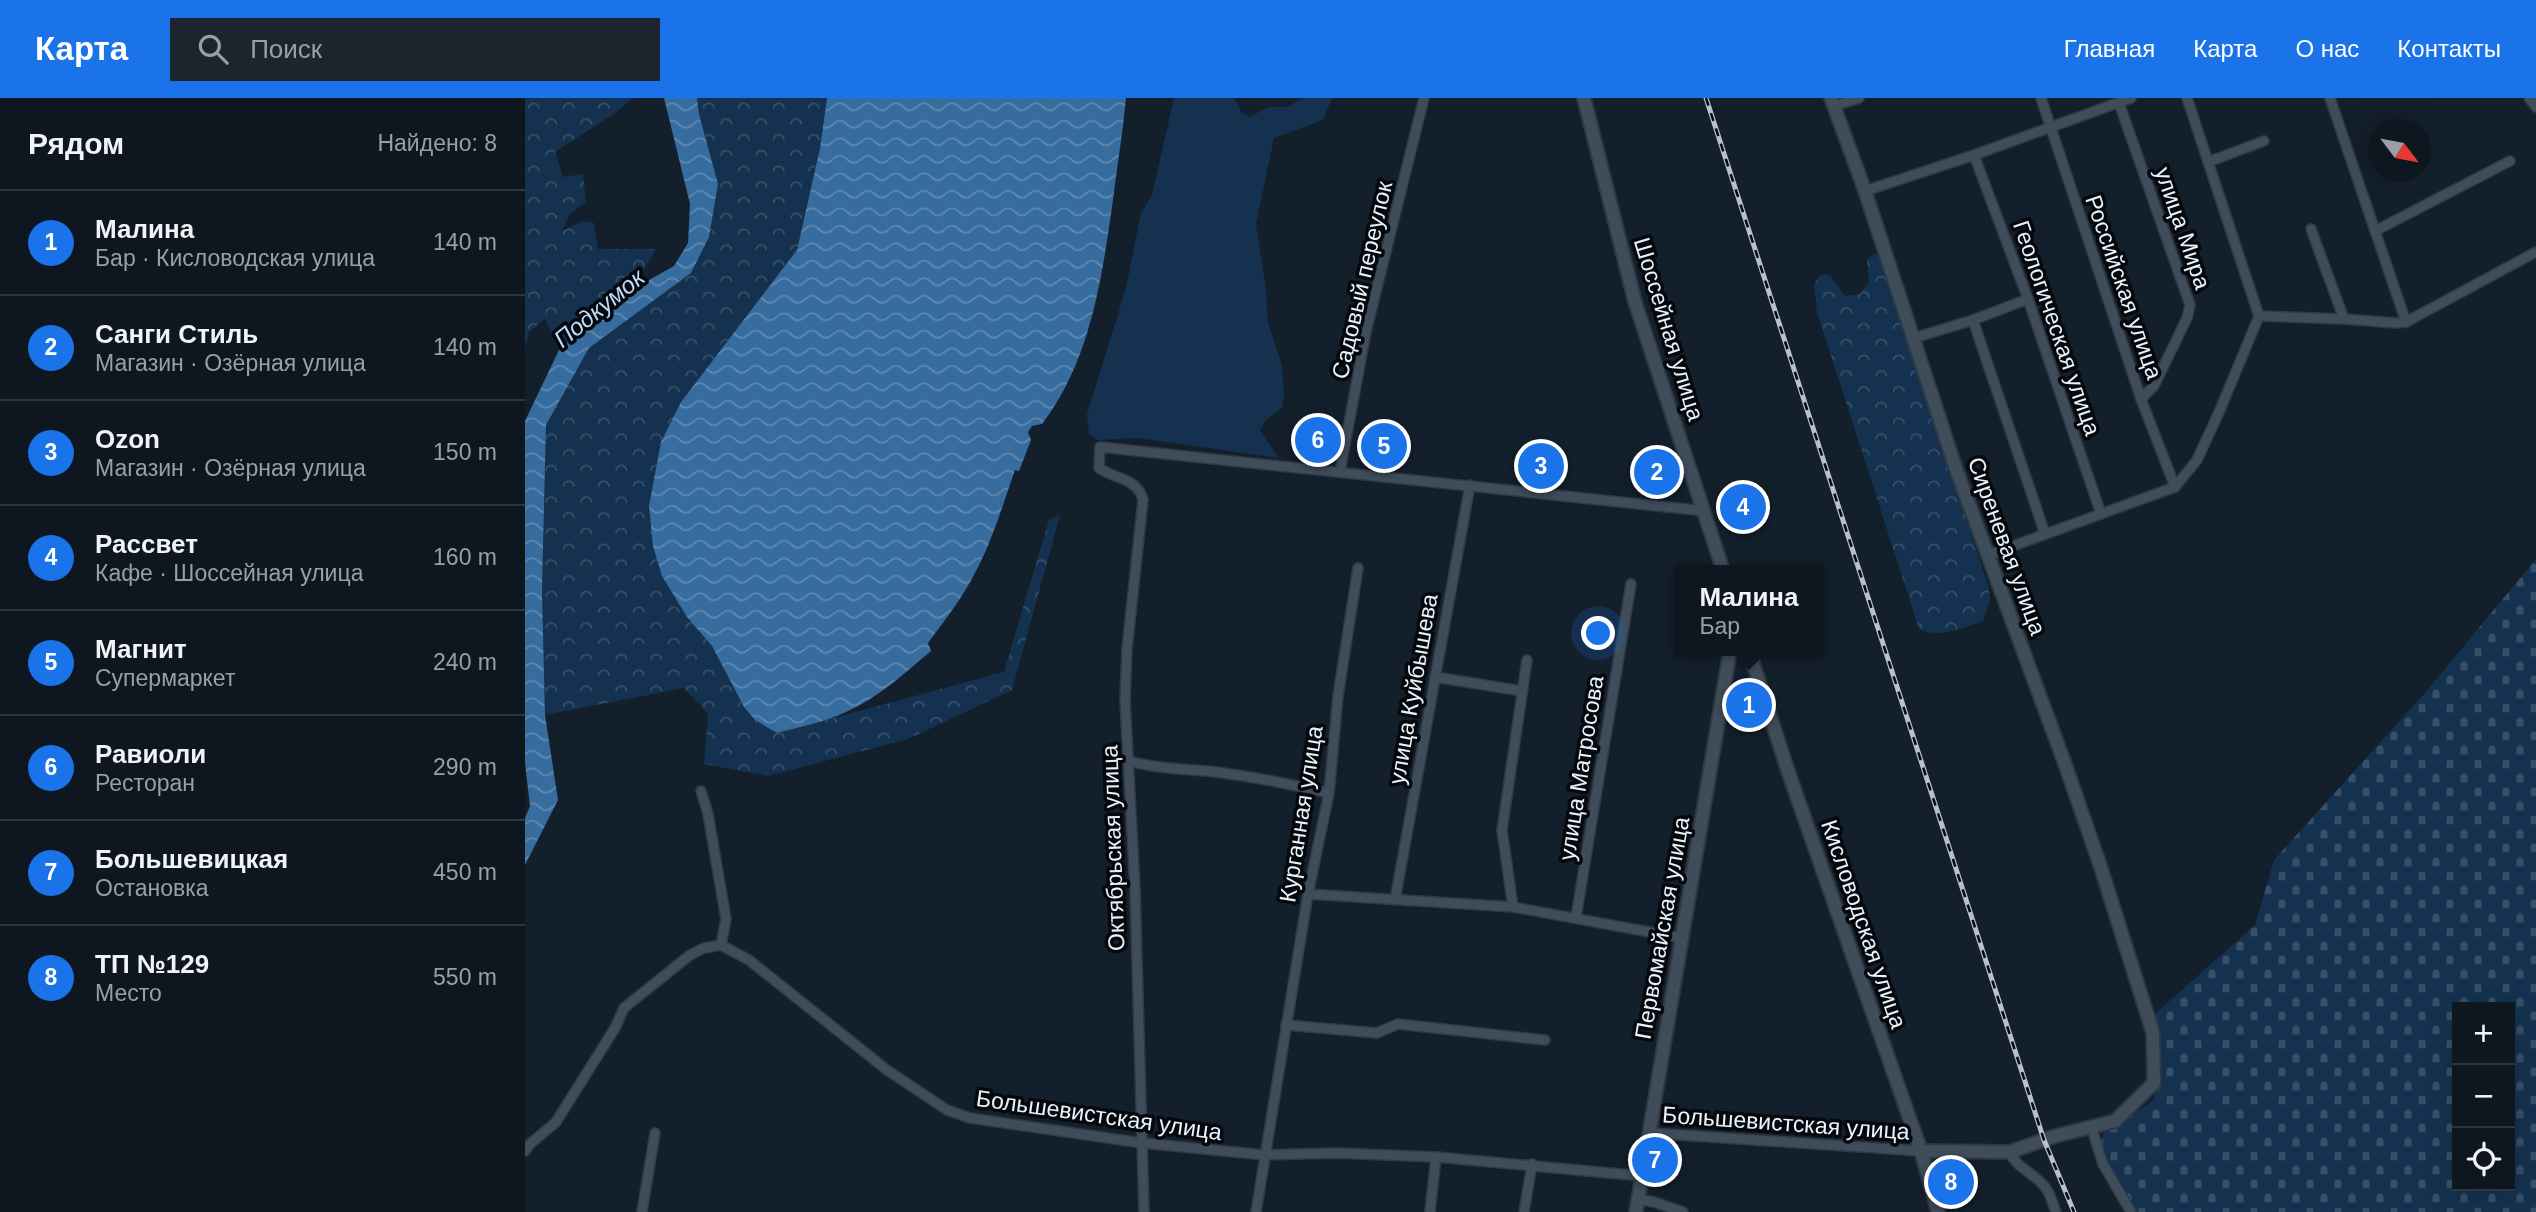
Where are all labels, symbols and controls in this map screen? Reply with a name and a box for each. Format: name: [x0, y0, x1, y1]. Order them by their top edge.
search box: [170, 18, 660, 81]
text: Карта: [35, 30, 128, 67]
icon: search: [194, 30, 232, 68]
text: Поиск: [250, 34, 322, 64]
text: Главная: [2064, 35, 2155, 62]
text: Карта: [2193, 35, 2257, 62]
text: О нас: [2295, 35, 2359, 62]
text: Контакты: [2397, 35, 2501, 62]
north arrow: [2368, 119, 2431, 182]
text: Рядом: [28, 127, 124, 160]
text: Найдено: 8: [377, 130, 497, 156]
street label: улица Мира: [2150, 164, 2216, 293]
street label: Садовый переулок: [1327, 178, 1398, 381]
street label: Российская улица: [2080, 192, 2168, 383]
text: Малина: [95, 214, 194, 244]
street label: Геологическая улица: [2008, 217, 2106, 439]
text: 1: [45, 229, 57, 255]
text: 140 m: [433, 229, 497, 255]
street label: Шоссейная улица: [1629, 234, 1709, 424]
text: Бар · Кисловодская улица: [95, 245, 375, 271]
water label: Подкумок: [548, 262, 651, 353]
text: Санги Стиль: [95, 319, 258, 349]
text: 2: [45, 334, 57, 360]
text: 140 m: [433, 334, 497, 360]
text: Магазин · Озёрная улица: [95, 350, 366, 376]
pin: 6: [1295, 414, 1341, 466]
pin: 5: [1361, 420, 1407, 472]
text: Ozon: [95, 424, 160, 454]
text: 3: [45, 439, 57, 465]
text: 150 m: [433, 439, 497, 465]
pin: 3: [1518, 440, 1564, 492]
pin: 2: [1634, 446, 1680, 498]
street label: Сиреневая улица: [1963, 454, 2051, 639]
text: Магазин · Озёрная улица: [95, 455, 366, 481]
pin: 4: [1720, 481, 1766, 533]
text: Рассвет: [95, 529, 198, 559]
text: 4: [45, 544, 57, 570]
text: 160 m: [433, 544, 497, 570]
text: Кафе · Шоссейная улица: [95, 560, 363, 586]
popup: [1674, 565, 1824, 656]
text: Малина: [1699, 582, 1799, 612]
street label: улица Куйбышева: [1383, 591, 1443, 786]
text: Бар: [1699, 613, 1740, 639]
your location: [1581, 616, 1615, 650]
text: Магнит: [95, 634, 187, 664]
text: 5: [45, 649, 57, 675]
text: 240 m: [433, 649, 497, 675]
text: Супермаркет: [95, 665, 235, 691]
street label: улица Матросова: [1554, 674, 1608, 862]
pin: 1: [1726, 679, 1772, 731]
street label: Курганная улица: [1274, 724, 1328, 904]
text: Равиоли: [95, 739, 206, 769]
street label: Октябрьская улица: [1096, 744, 1130, 951]
text: 6: [45, 754, 57, 780]
text: 290 m: [433, 754, 497, 780]
text: Ресторан: [95, 770, 195, 796]
street label: Первомайская улица: [1630, 815, 1694, 1041]
street label: Кисловодская улица: [1816, 816, 1912, 1032]
text: Большевицкая: [95, 844, 288, 874]
text: 7: [45, 859, 57, 885]
text: 450 m: [433, 859, 497, 885]
text: Остановка: [95, 875, 209, 901]
text: ТП №129: [95, 949, 209, 979]
text: 8: [45, 964, 57, 990]
text: 550 m: [433, 964, 497, 990]
text: Место: [95, 980, 162, 1006]
map controls: [2452, 1002, 2515, 1191]
button: +: [2452, 1002, 2515, 1065]
button: −: [2452, 1065, 2515, 1128]
street label: Большевистская улица: [974, 1085, 1224, 1145]
street label: Большевистская улица: [1661, 1101, 1911, 1145]
button: locate: [2452, 1128, 2515, 1191]
pin: 7: [1632, 1134, 1678, 1186]
pin: 8: [1928, 1156, 1974, 1208]

